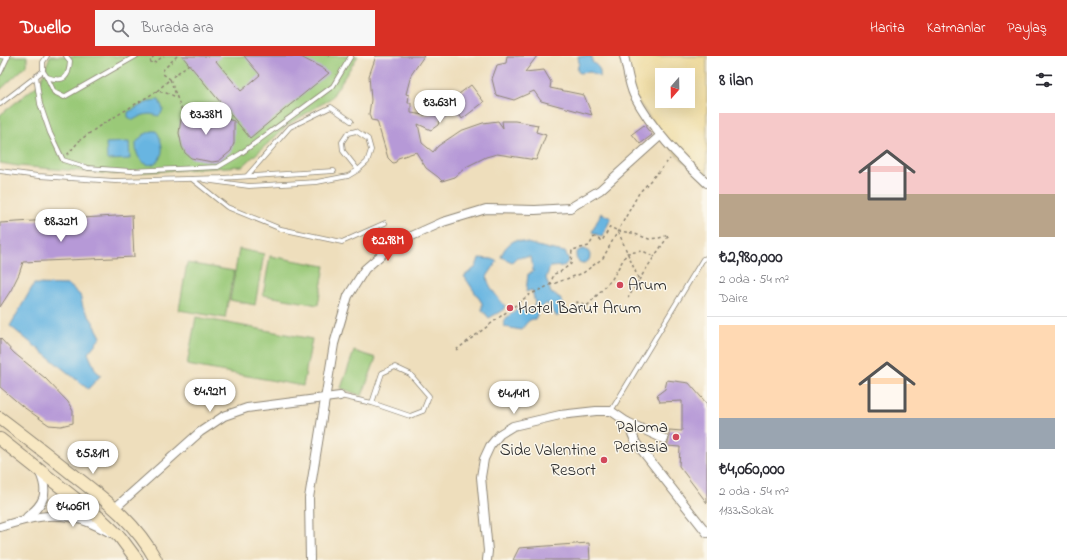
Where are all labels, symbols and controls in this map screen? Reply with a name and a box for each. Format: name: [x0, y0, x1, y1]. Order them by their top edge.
search box: [95, 10, 375, 46]
text: Dwello: [20, 15, 71, 42]
icon: search: [109, 17, 131, 39]
text: Burada ara: [141, 17, 214, 39]
text: Harita: [870, 18, 905, 39]
text: Katmanlar: [927, 18, 985, 39]
text: Paylaş: [1007, 18, 1047, 39]
north arrow: [655, 68, 695, 108]
map controls: [655, 68, 695, 108]
text: 8 ilan: [719, 68, 753, 93]
icon: filters: [1033, 69, 1055, 91]
pin: ₺3.63M: [407, 90, 473, 124]
text: ₺3.63M: [423, 93, 457, 112]
pin: ₺3.38M: [173, 102, 239, 136]
text: ₺3.38M: [190, 105, 222, 124]
icon: home: [851, 139, 923, 211]
pin: ₺8.32M: [28, 209, 94, 243]
text: ₺8.32M: [44, 212, 78, 231]
pin: ₺2.98M: [355, 228, 421, 262]
text: ₺2.98M: [372, 231, 404, 250]
text: ₺2,980,000: [719, 245, 783, 270]
text: 2 oda · 54 m²: [719, 270, 789, 289]
place label: Arum: [628, 273, 667, 298]
marker: Arum: [615, 280, 625, 290]
text: Daire: [719, 289, 748, 308]
place label: Hotel Barut Arum: [518, 296, 641, 321]
marker: Hotel Barut Arum: [505, 303, 515, 313]
icon: home: [851, 351, 923, 423]
pin: ₺4.92M: [177, 379, 243, 413]
pin: ₺4.14M: [481, 381, 547, 415]
text: ₺4.92M: [194, 382, 226, 401]
text: ₺4.14M: [498, 384, 530, 403]
place label: Paloma Perissia: [614, 415, 668, 460]
marker: Paloma Perissia: [671, 432, 681, 442]
place label: Side Valentine Resort: [500, 438, 596, 483]
pin: ₺5.81M: [60, 441, 126, 475]
text: ₺5.81M: [76, 444, 110, 463]
marker: Side Valentine Resort: [599, 455, 609, 465]
text: ₺4,060,000: [719, 457, 785, 482]
text: 2 oda · 54 m²: [719, 482, 789, 501]
pin: ₺4.06M: [40, 494, 106, 528]
text: ₺4.06M: [56, 497, 90, 516]
text: 1133.Sokak: [719, 501, 774, 520]

